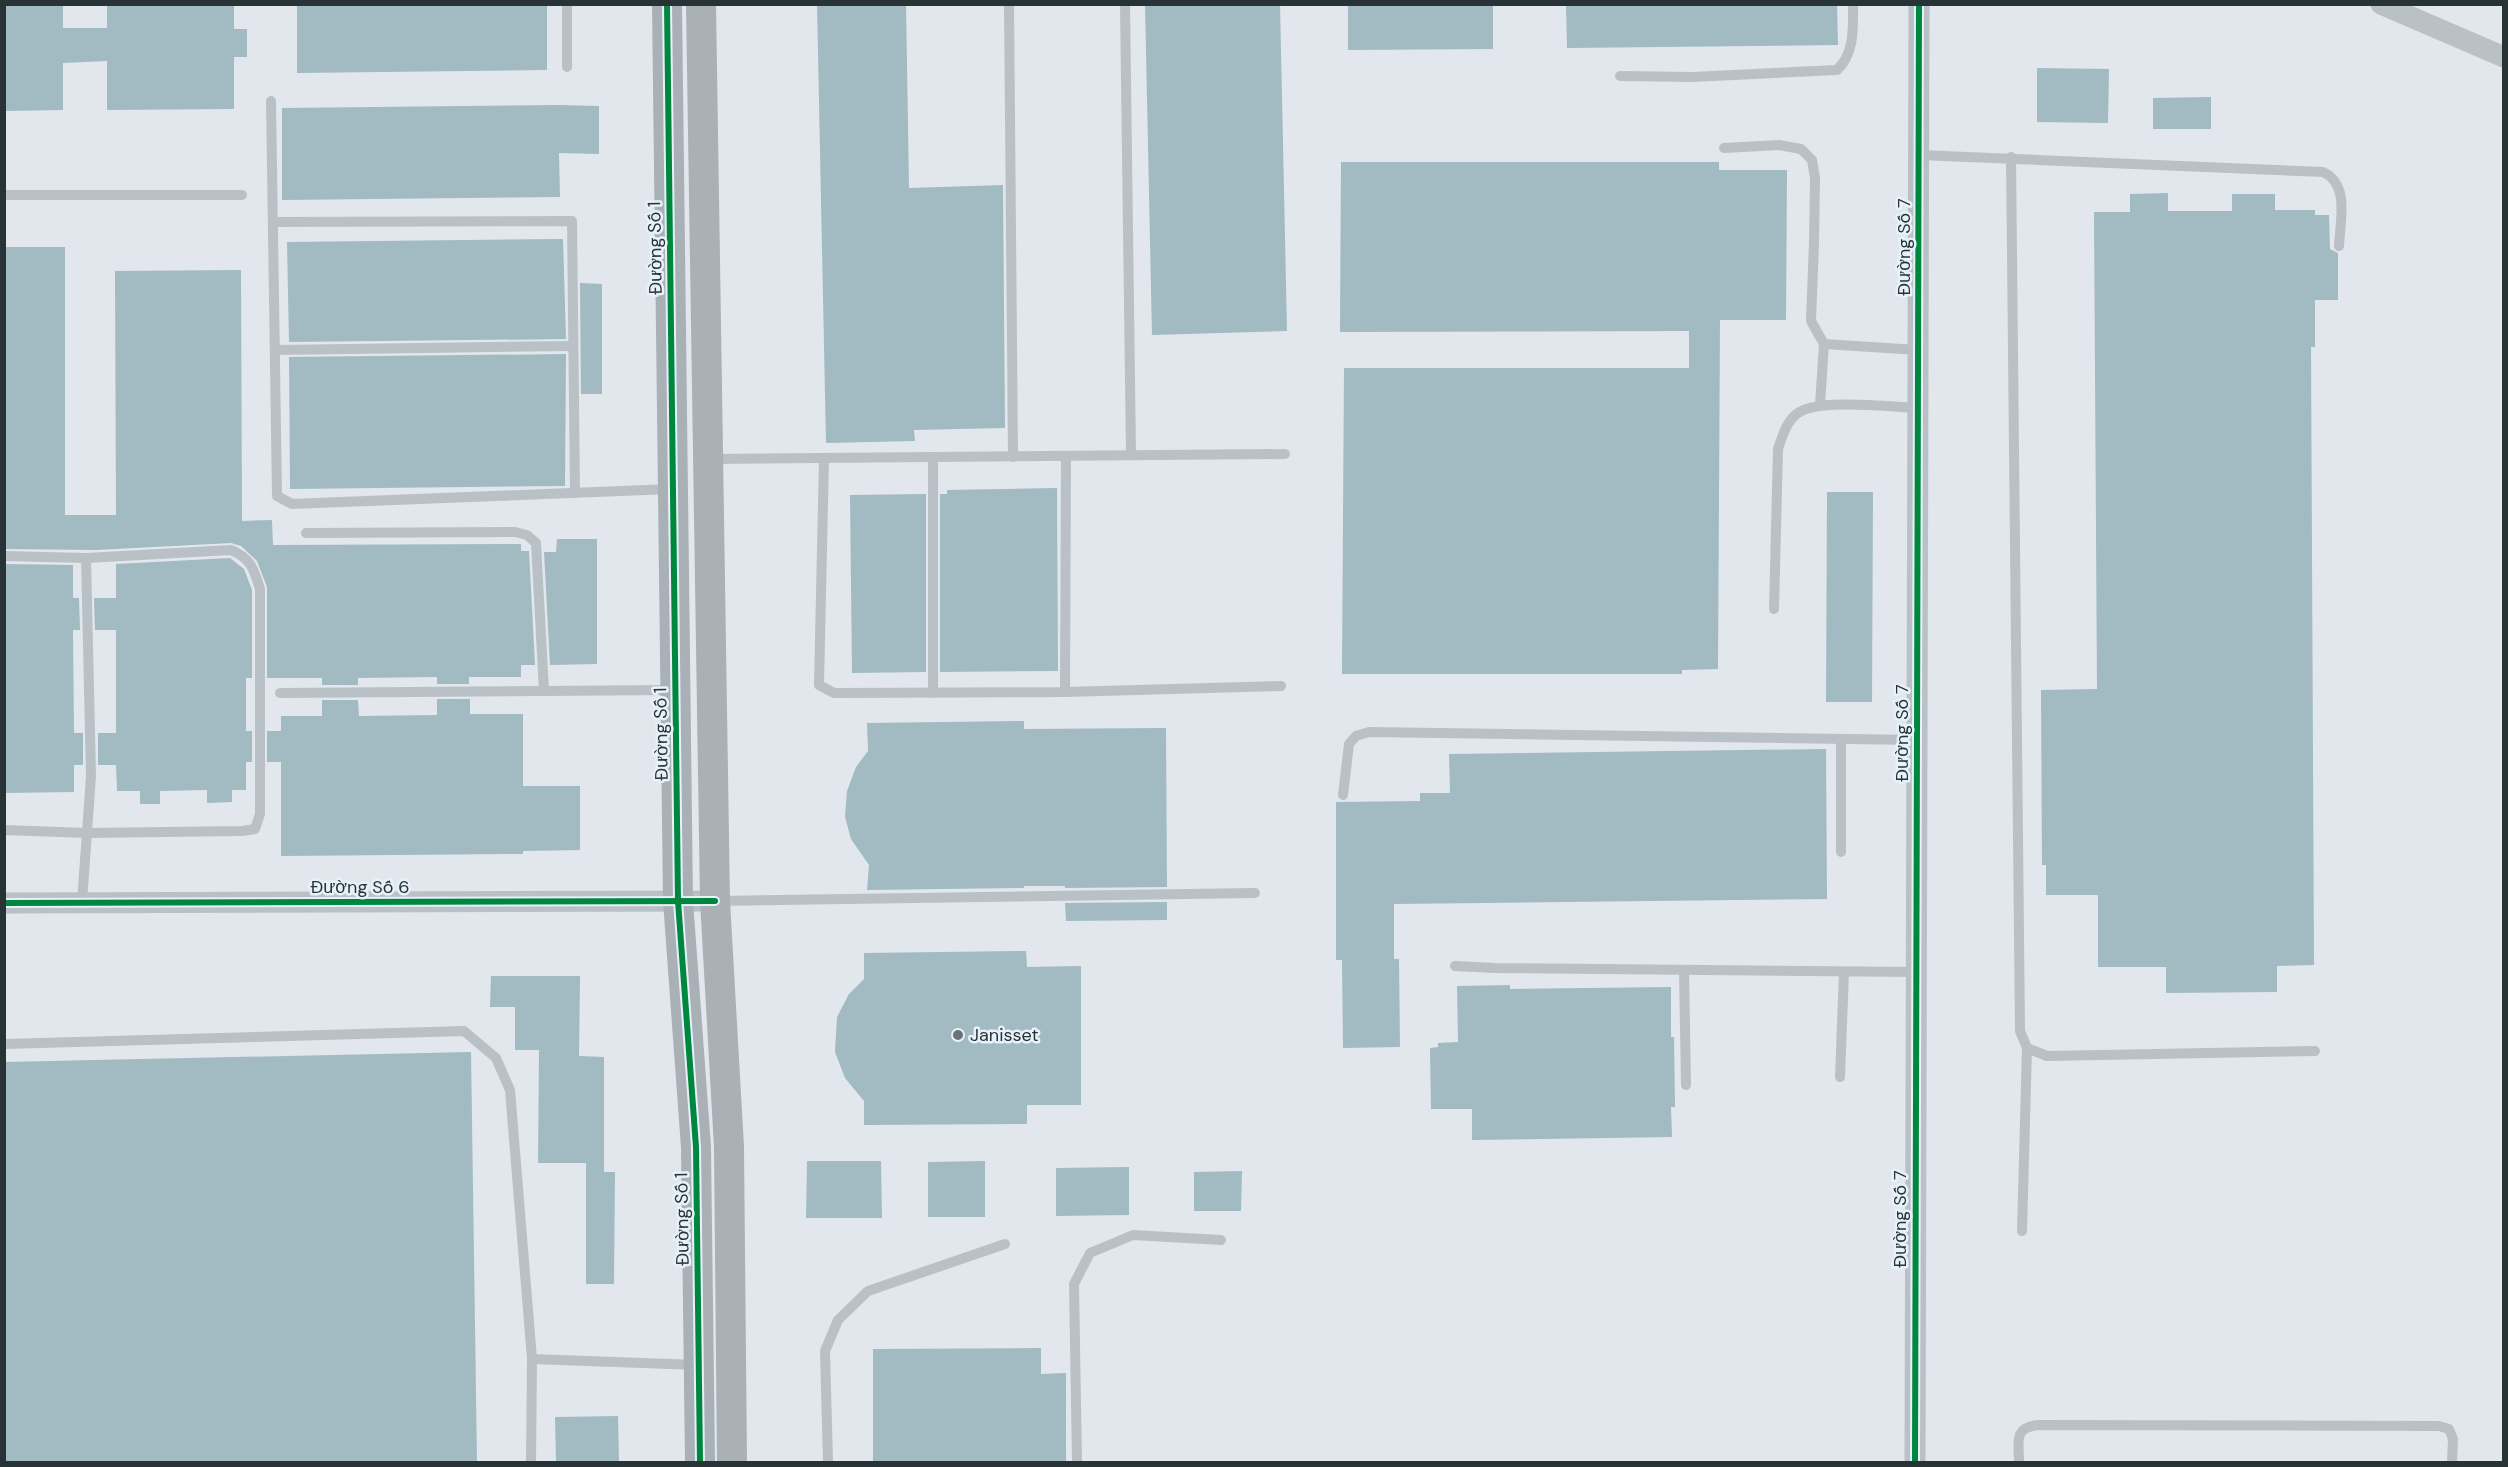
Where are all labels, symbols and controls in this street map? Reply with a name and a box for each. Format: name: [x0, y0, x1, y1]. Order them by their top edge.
street label: Đường Số 7: [1892, 198, 1916, 296]
street label: Đường Số 1: [642, 201, 668, 295]
street label: Đường Số 7: [1890, 684, 1914, 782]
street label: Đường Số 1: [648, 687, 674, 781]
street label: Đường Số 6: [311, 875, 410, 899]
place label: Janisset: [970, 1023, 1039, 1047]
marker: Janisset: [951, 1028, 965, 1042]
street label: Đường Số 7: [1888, 1170, 1912, 1268]
street label: Đường Số 1: [669, 1172, 695, 1266]

